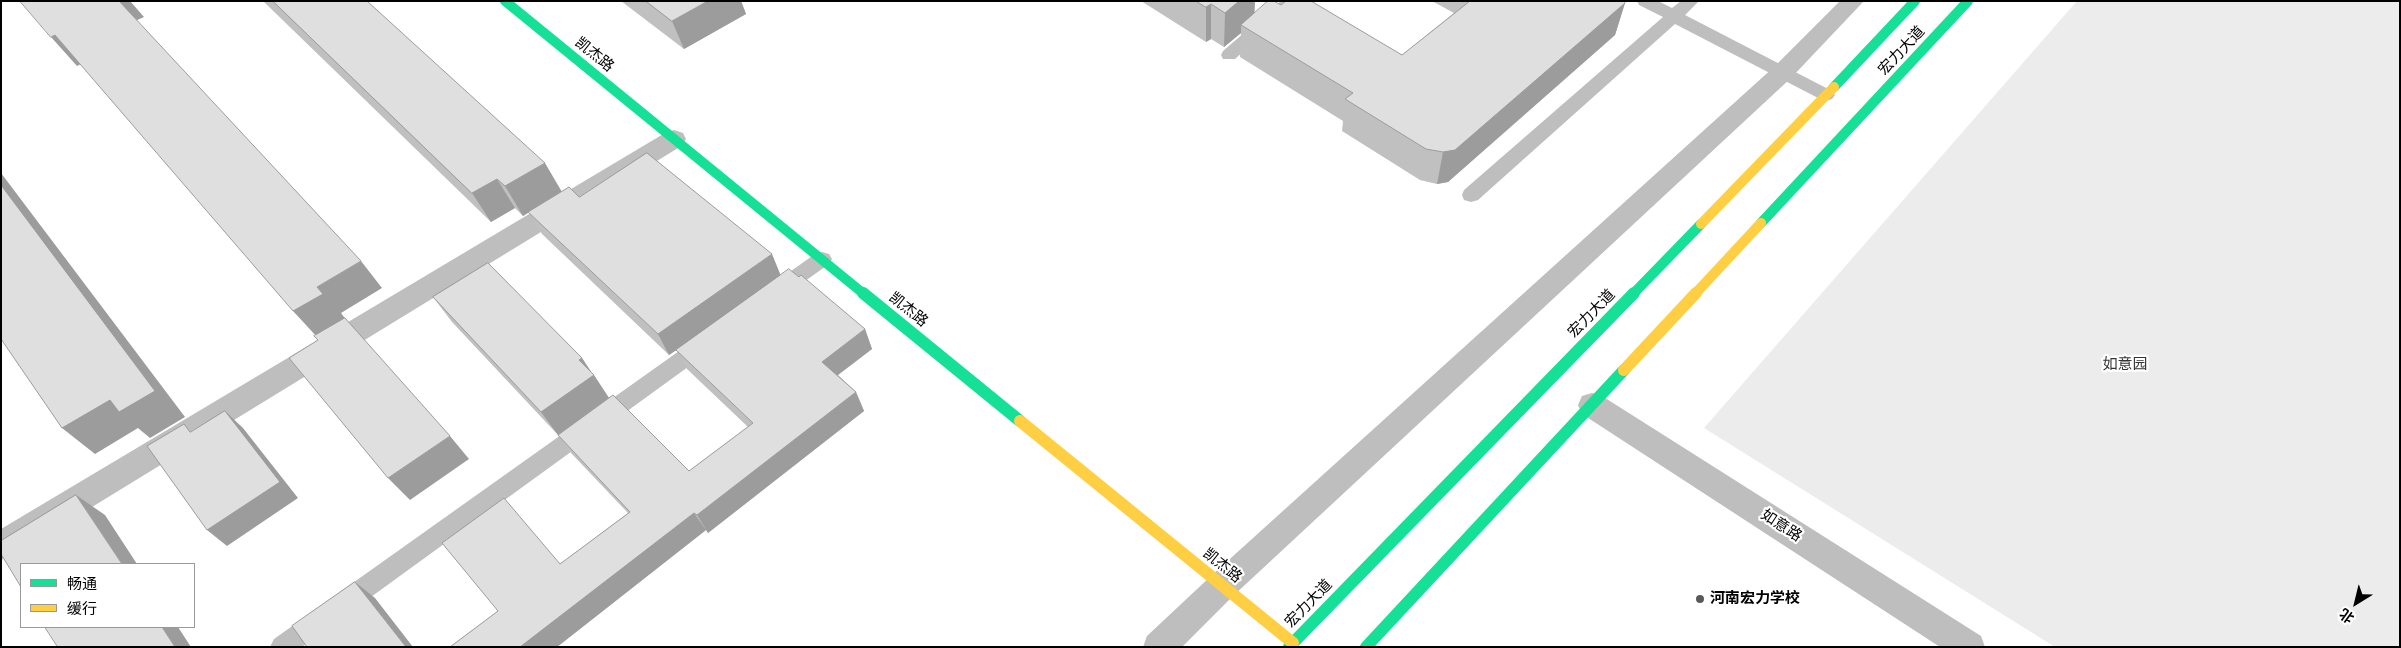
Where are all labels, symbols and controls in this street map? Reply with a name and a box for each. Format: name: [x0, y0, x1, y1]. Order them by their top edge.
street label: 宏力大道: [1875, 23, 1929, 79]
street label: 凯杰路: [571, 34, 617, 76]
street label: 宏力大道: [1565, 286, 1619, 342]
street label: 凯杰路: [885, 289, 931, 331]
park label: 如意园: [2103, 356, 2147, 374]
street label: 如意路: [1757, 506, 1805, 546]
street label: 凯杰路: [1199, 545, 1245, 587]
legend: [20, 563, 195, 628]
text: 畅通: [67, 575, 97, 593]
street label: 宏力大道: [1282, 576, 1336, 632]
north arrow: [2331, 578, 2381, 628]
place label: 河南宏力学校: [1710, 590, 1800, 608]
marker: 河南宏力学校: [1694, 593, 1706, 605]
text: 缓行: [67, 600, 97, 618]
text: 北: [2336, 605, 2358, 627]

